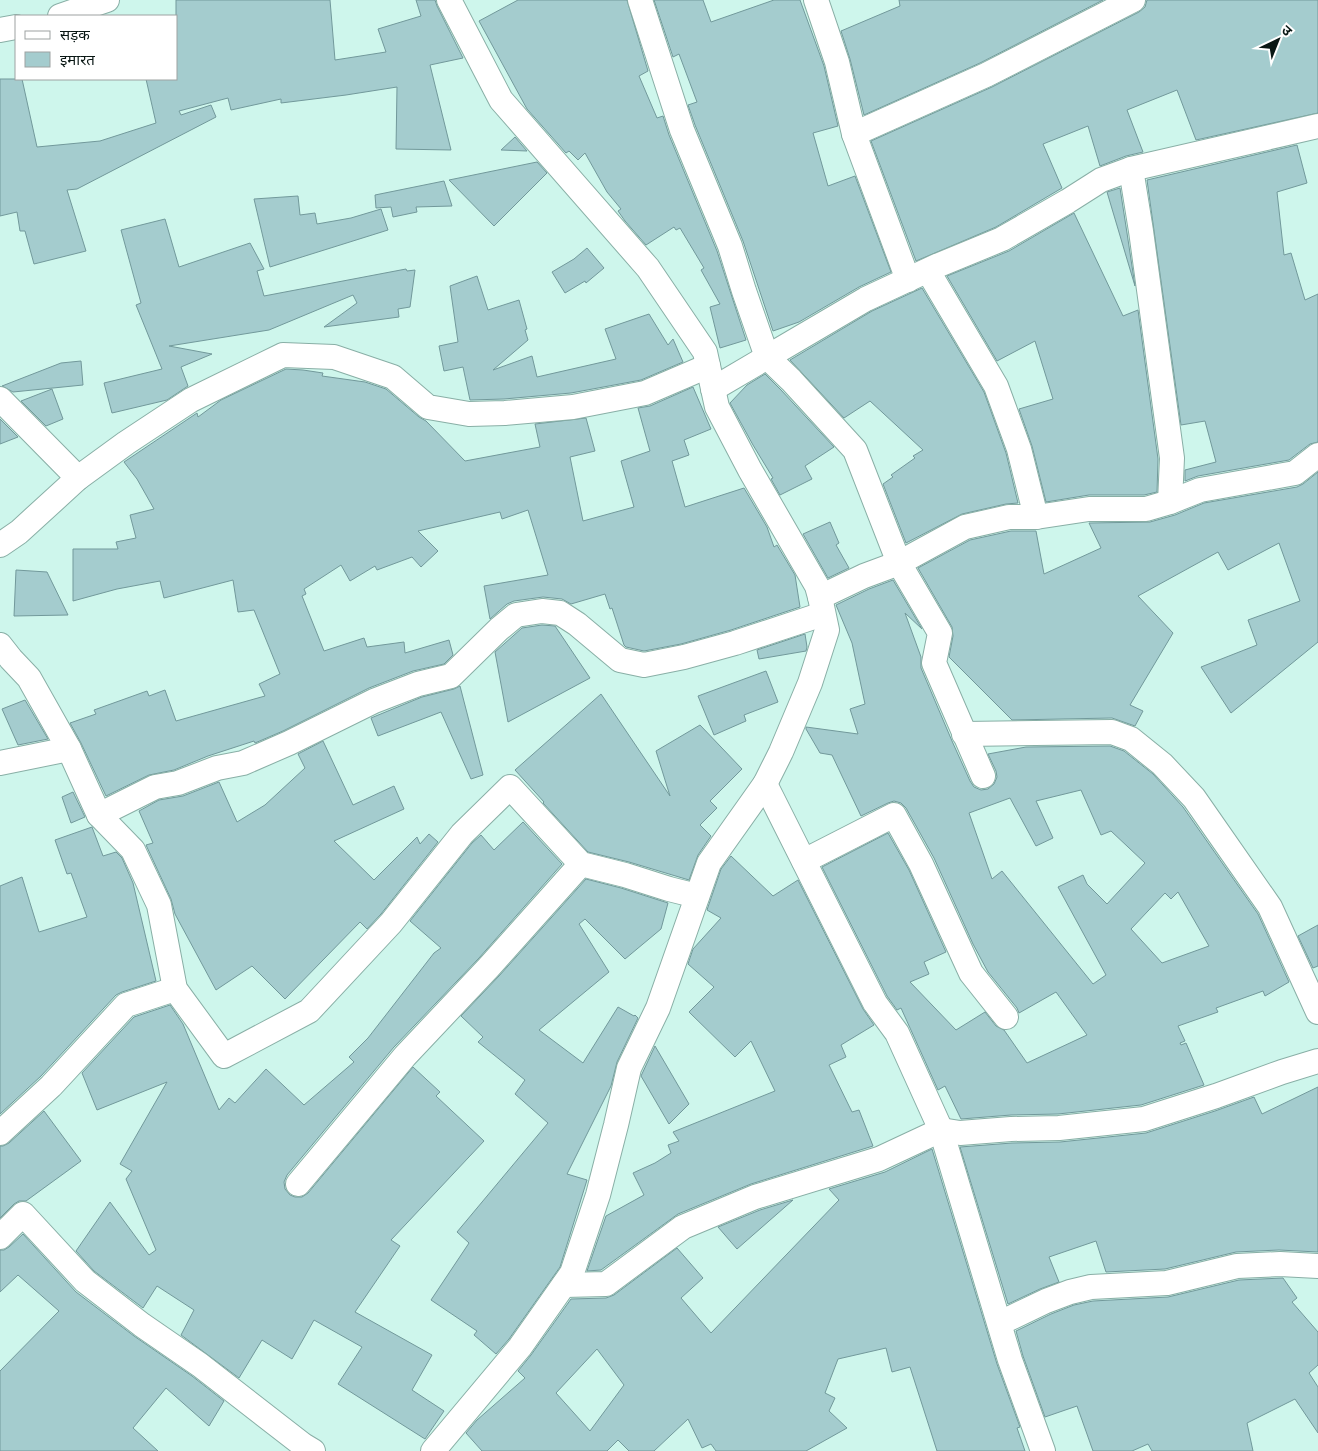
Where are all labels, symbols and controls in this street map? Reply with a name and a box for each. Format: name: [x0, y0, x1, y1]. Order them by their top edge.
legend: [15, 15, 178, 80]
north arrow: [1253, 15, 1303, 65]
text: उ: [1278, 21, 1297, 40]
text: सड़क: [60, 24, 90, 45]
text: इमारत: [60, 49, 95, 70]

